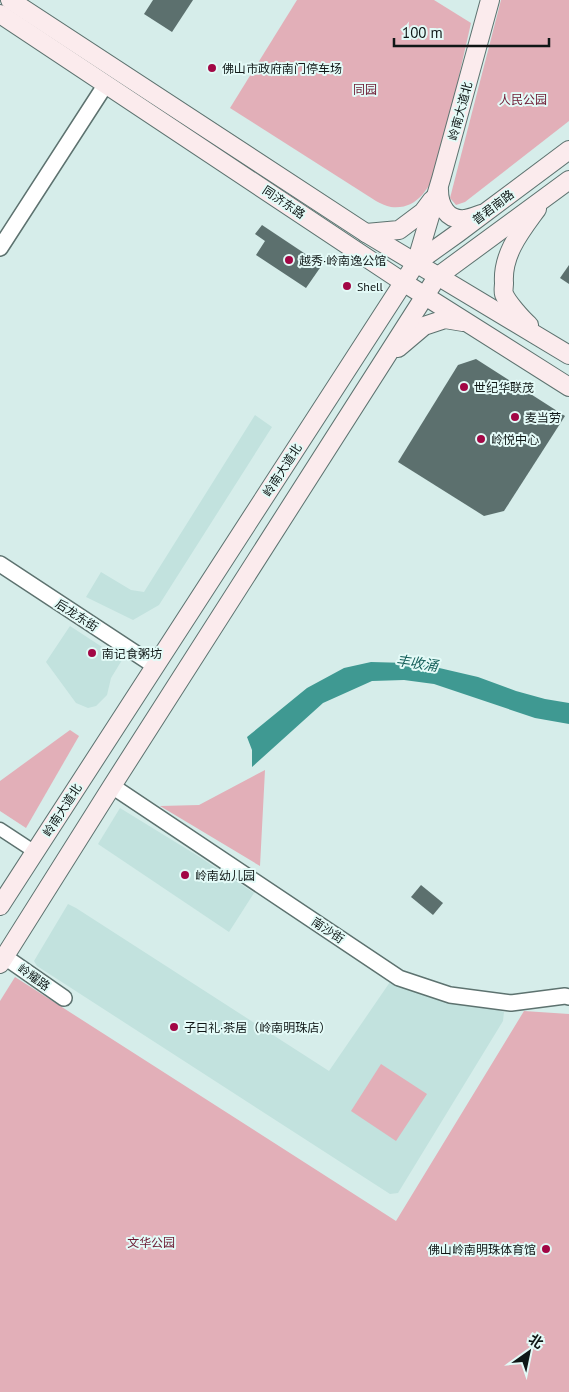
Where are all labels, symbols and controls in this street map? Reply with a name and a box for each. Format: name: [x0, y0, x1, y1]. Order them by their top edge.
scale bar: [394, 15, 549, 47]
text: 100 m: [402, 23, 443, 42]
place label: 佛山市政府南门停车场: [222, 61, 342, 76]
marker: 佛山市政府南门停车场: [206, 62, 218, 74]
street label: 岭南大道北: [445, 80, 475, 142]
park label: 同园: [353, 82, 377, 97]
park label: 人民公园: [499, 92, 547, 107]
street label: 同济东路: [260, 182, 308, 222]
street label: 普君南路: [469, 187, 517, 227]
place label: 越秀·岭南逸公馆: [299, 253, 386, 268]
marker: 越秀·岭南逸公馆: [283, 254, 295, 266]
place label: Shell: [357, 279, 384, 294]
marker: Shell: [341, 280, 353, 292]
place label: 世纪华联茂: [474, 380, 534, 395]
marker: 世纪华联茂: [458, 381, 470, 393]
place label: 麦当劳: [525, 410, 561, 425]
marker: 麦当劳: [509, 411, 521, 423]
place label: 岭悦中心: [491, 432, 539, 447]
marker: 岭悦中心: [475, 433, 487, 445]
street label: 岭南大道北: [259, 441, 305, 499]
street label: 后龙东街: [53, 596, 101, 634]
place label: 南记食粥坊: [102, 646, 162, 661]
marker: 南记食粥坊: [86, 647, 98, 659]
water label: 丰收涌: [395, 651, 441, 675]
street label: 岭南大道北: [39, 781, 85, 839]
place label: 岭南幼儿园: [195, 868, 255, 883]
marker: 岭南幼儿园: [179, 869, 191, 881]
street label: 南沙街: [309, 914, 347, 946]
street label: 岭耀路: [15, 961, 53, 993]
place label: 子曰礼·茶居（岭南明珠店）: [184, 1020, 331, 1035]
marker: 子曰礼·茶居（岭南明珠店）: [168, 1021, 180, 1033]
park label: 文华公园: [127, 1235, 175, 1250]
place label: 佛山岭南明珠体育馆: [428, 1242, 536, 1257]
marker: 佛山岭南明珠体育馆: [540, 1243, 552, 1255]
north arrow: [504, 1327, 554, 1377]
text: 北: [525, 1330, 547, 1352]

